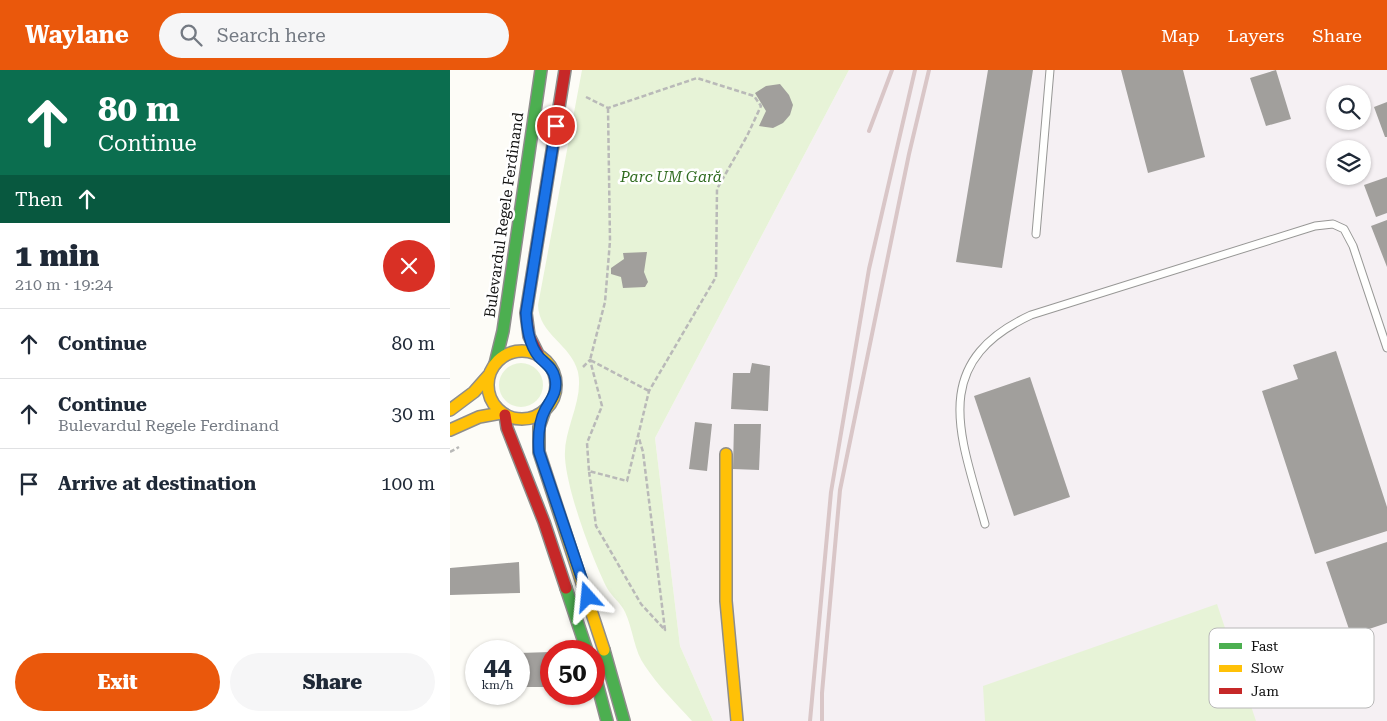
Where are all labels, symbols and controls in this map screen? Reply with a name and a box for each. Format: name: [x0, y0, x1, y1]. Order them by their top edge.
search box: [159, 13, 509, 58]
text: Waylane: [25, 21, 129, 49]
icon: search: [177, 21, 205, 49]
text: Search here: [217, 24, 326, 47]
text: Map: [1161, 25, 1200, 46]
text: Layers: [1228, 25, 1284, 46]
text: Share: [1312, 25, 1362, 46]
map controls: [1326, 85, 1371, 185]
button: search: [1326, 85, 1371, 130]
text: 80 m: [98, 89, 180, 130]
icon: ahead: [15, 90, 80, 155]
pin: [535, 105, 577, 147]
street label: Bulevardul Regele Ferdinand: [481, 111, 527, 319]
icon: arrive: [542, 112, 570, 140]
text: Continue: [98, 131, 197, 156]
button: layers: [1326, 140, 1371, 185]
park label: Parc UM Gară: [619, 168, 722, 186]
icon: ahead: [73, 185, 101, 213]
text: Then: [15, 188, 63, 211]
text: 1 min: [15, 238, 99, 273]
button: close: [383, 240, 435, 292]
text: 210 m · 19:24: [15, 275, 113, 294]
icon: ahead: [15, 330, 43, 358]
text: Continue: [58, 332, 147, 355]
text: 80 m: [392, 332, 435, 355]
text: Continue: [58, 393, 147, 416]
icon: ahead: [15, 400, 43, 428]
text: 30 m: [392, 402, 435, 425]
text: Bulevardul Regele Ferdinand: [58, 416, 279, 435]
icon: arrive: [15, 470, 43, 498]
text: Arrive at destination: [58, 472, 256, 495]
text: 100 m: [381, 472, 435, 495]
position arrow: [561, 570, 613, 622]
legend: [1209, 628, 1374, 708]
text: Fast: [1251, 638, 1278, 654]
speed limit sign: 50: [540, 640, 605, 705]
text: 44: [483, 652, 512, 681]
button: Exit: [15, 653, 220, 711]
button: Share: [230, 653, 435, 711]
text: Slow: [1251, 660, 1284, 676]
text: km/h: [481, 678, 514, 692]
text: Jam: [1251, 683, 1279, 699]

